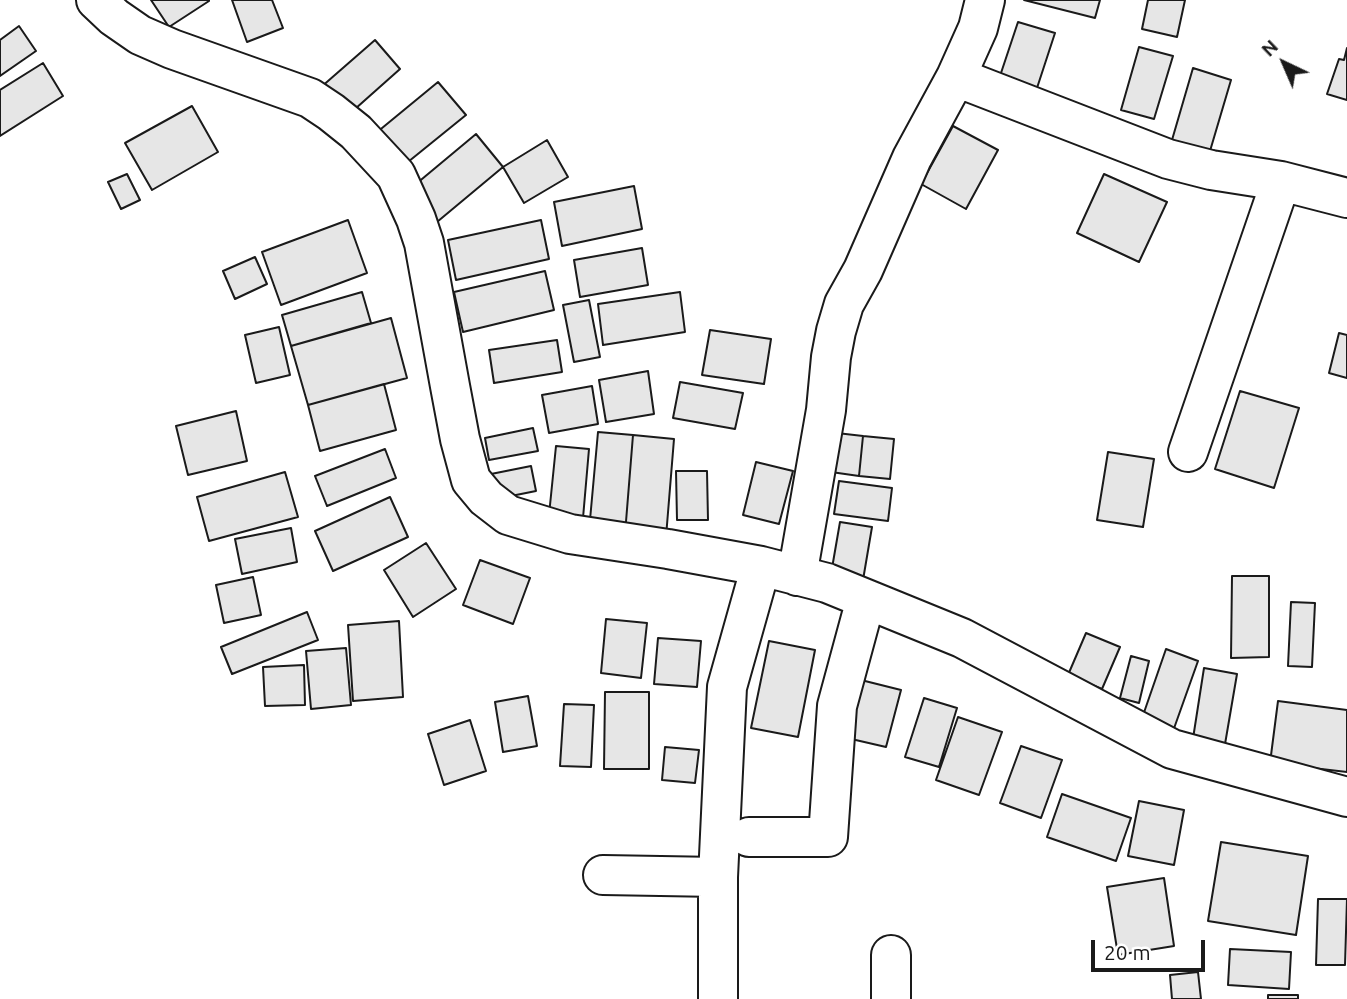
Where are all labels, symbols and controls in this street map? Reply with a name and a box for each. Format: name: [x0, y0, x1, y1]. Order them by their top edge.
north arrow: [1249, 28, 1319, 98]
text: N: [1257, 35, 1282, 61]
scale bar: [1095, 926, 1209, 970]
text: 20 m: [1104, 940, 1151, 964]

